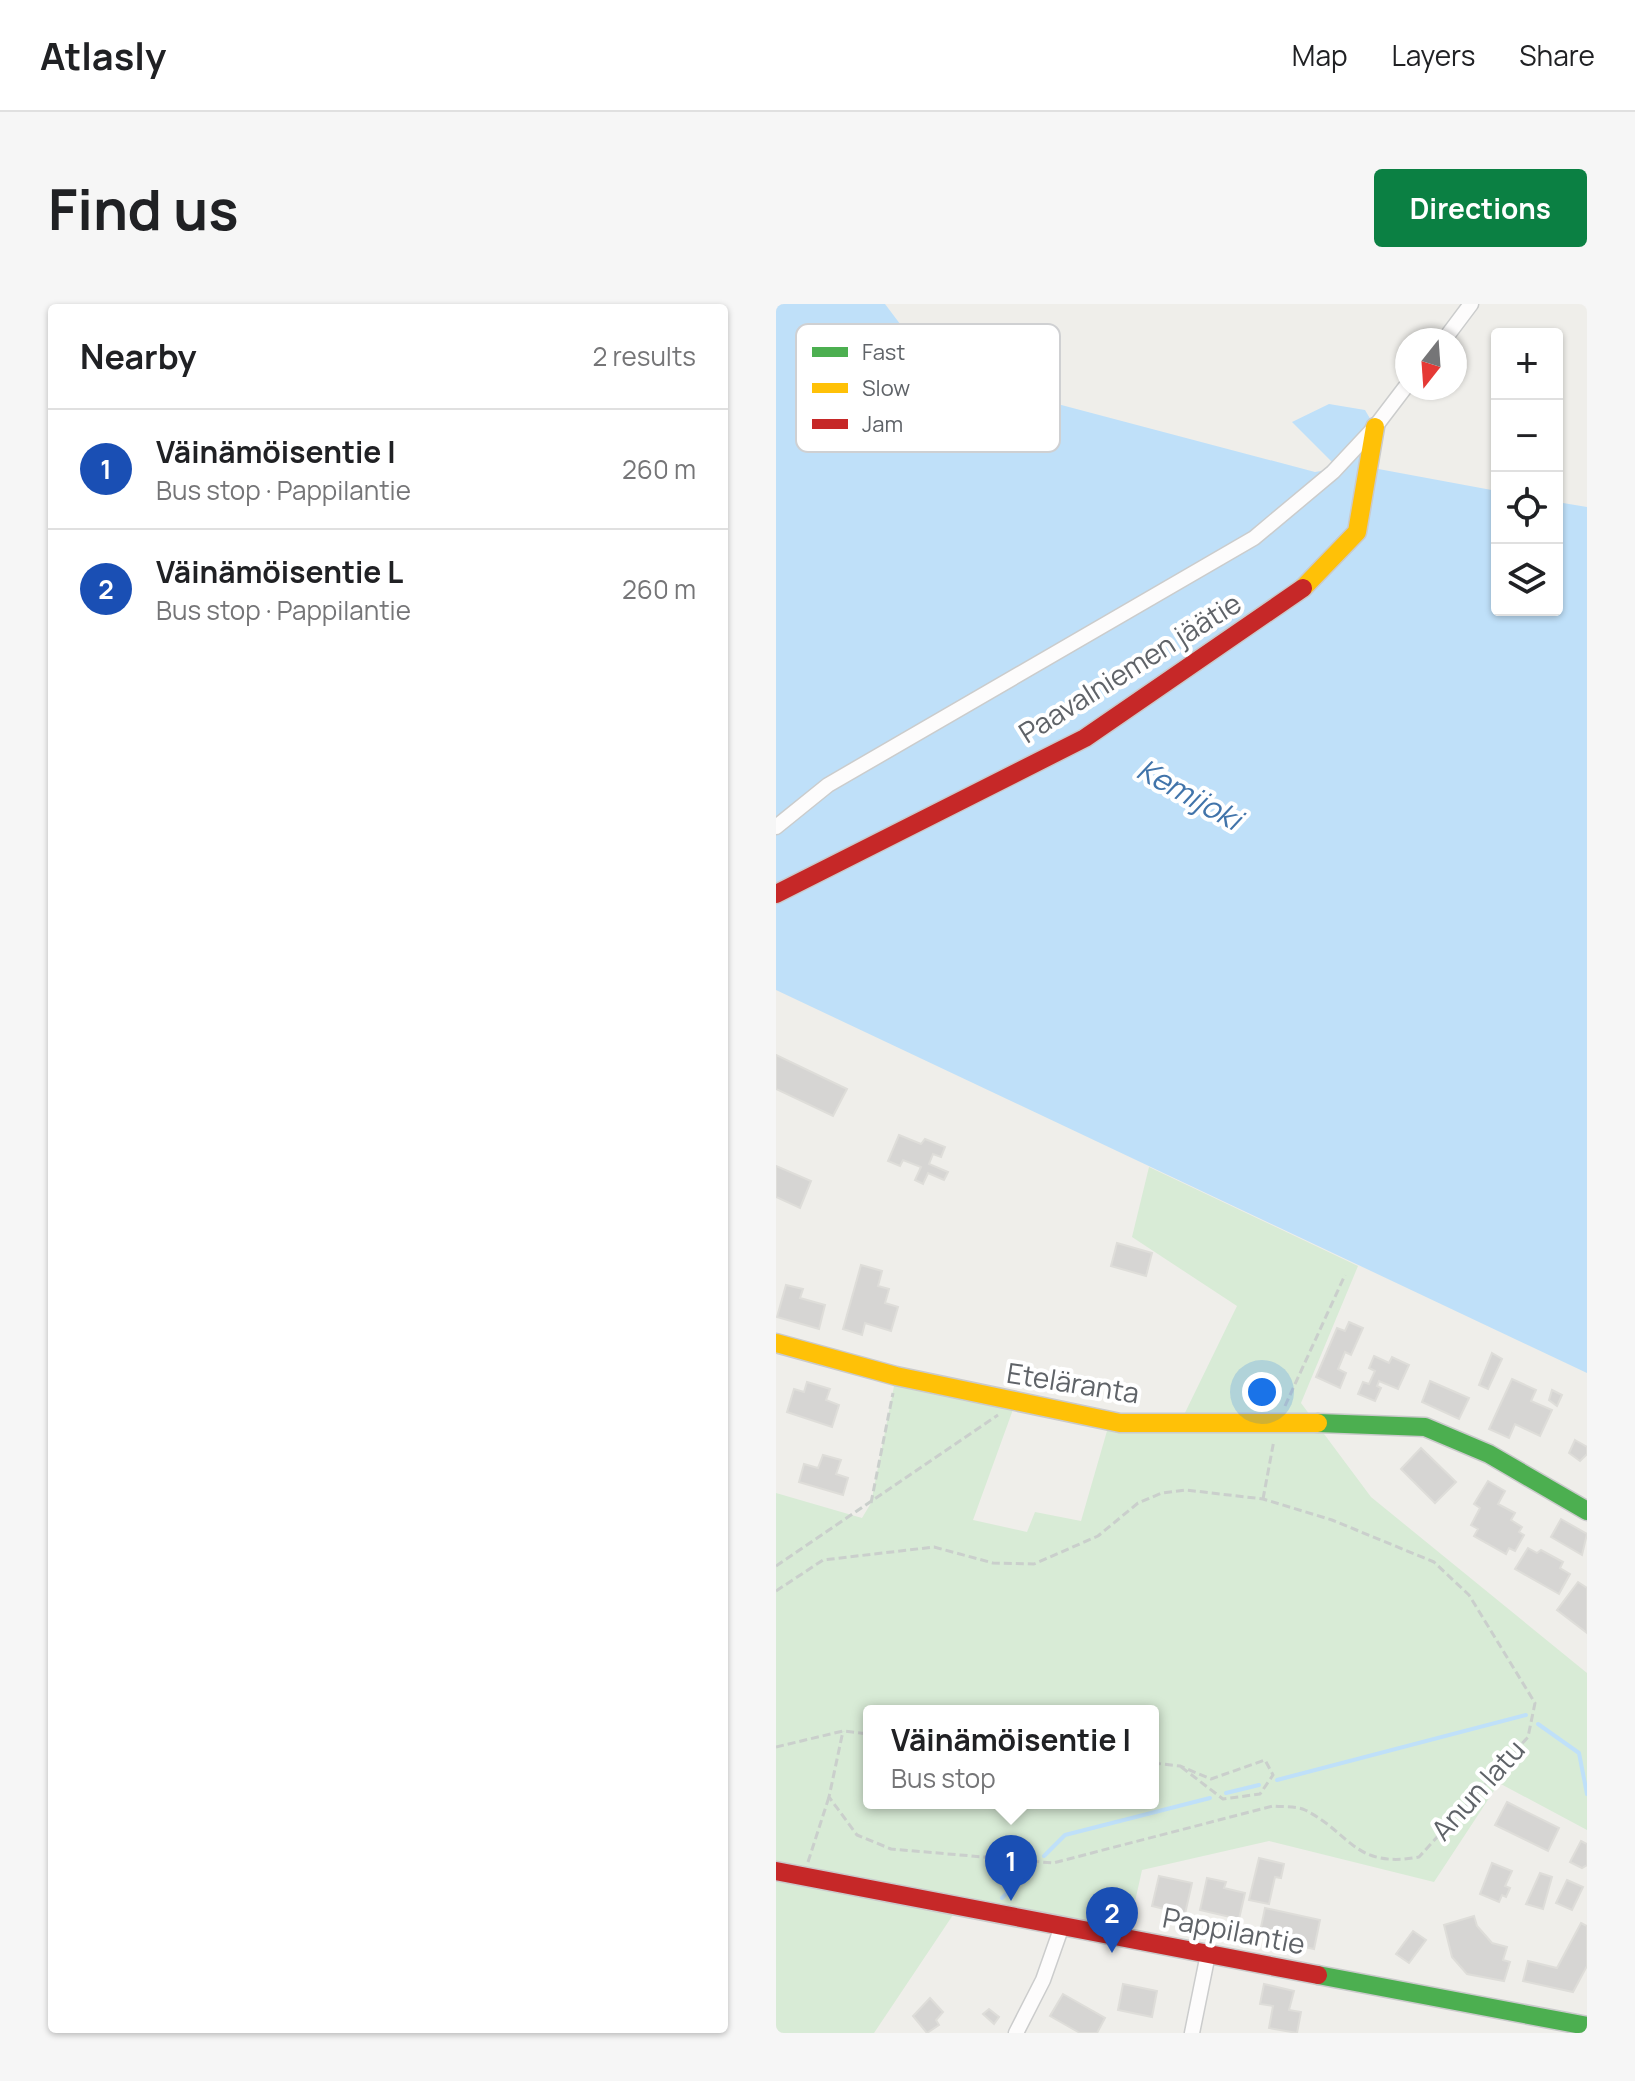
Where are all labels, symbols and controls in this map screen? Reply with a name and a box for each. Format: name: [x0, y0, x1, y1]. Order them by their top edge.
text: Atlasly: [40, 29, 166, 81]
text: Map: [1292, 36, 1348, 74]
text: Layers: [1392, 36, 1475, 74]
text: Share: [1519, 36, 1595, 74]
button: Directions: [1374, 169, 1587, 247]
text: Find us: [48, 170, 239, 247]
legend: [796, 324, 1060, 452]
north arrow: [1395, 328, 1467, 400]
map controls: [1491, 328, 1563, 616]
button: +: [1491, 328, 1563, 400]
text: Nearby: [80, 333, 196, 379]
text: Fast: [862, 337, 905, 367]
text: 2 results: [592, 338, 696, 374]
text: Slow: [862, 373, 910, 403]
button: −: [1491, 400, 1563, 472]
text: Jam: [862, 409, 903, 439]
text: Väinämöisentie I: [156, 431, 396, 472]
text: 1: [100, 451, 112, 487]
text: 260 m: [622, 451, 696, 487]
text: Bus stop · Pappilantie: [156, 472, 411, 508]
button: locate: [1491, 472, 1563, 544]
button: layers: [1491, 544, 1563, 616]
text: Väinämöisentie L: [156, 551, 403, 592]
text: 2: [98, 571, 114, 607]
text: 260 m: [622, 571, 696, 607]
street label: Paavalniemen jäätie: [1011, 583, 1248, 751]
text: Bus stop · Pappilantie: [156, 592, 411, 628]
water label: Kemijoki: [1130, 748, 1253, 841]
street label: Eteläranta: [1004, 1353, 1142, 1411]
your location: [1242, 1372, 1282, 1412]
popup: [863, 1705, 1159, 1809]
text: Väinämöisentie I: [891, 1719, 1131, 1760]
street label: Anun latu: [1422, 1731, 1533, 1848]
text: Bus stop: [891, 1760, 996, 1796]
pin: 1: [985, 1835, 1037, 1901]
pin: 2: [1086, 1887, 1138, 1953]
street label: Pappilantie: [1160, 1898, 1309, 1962]

